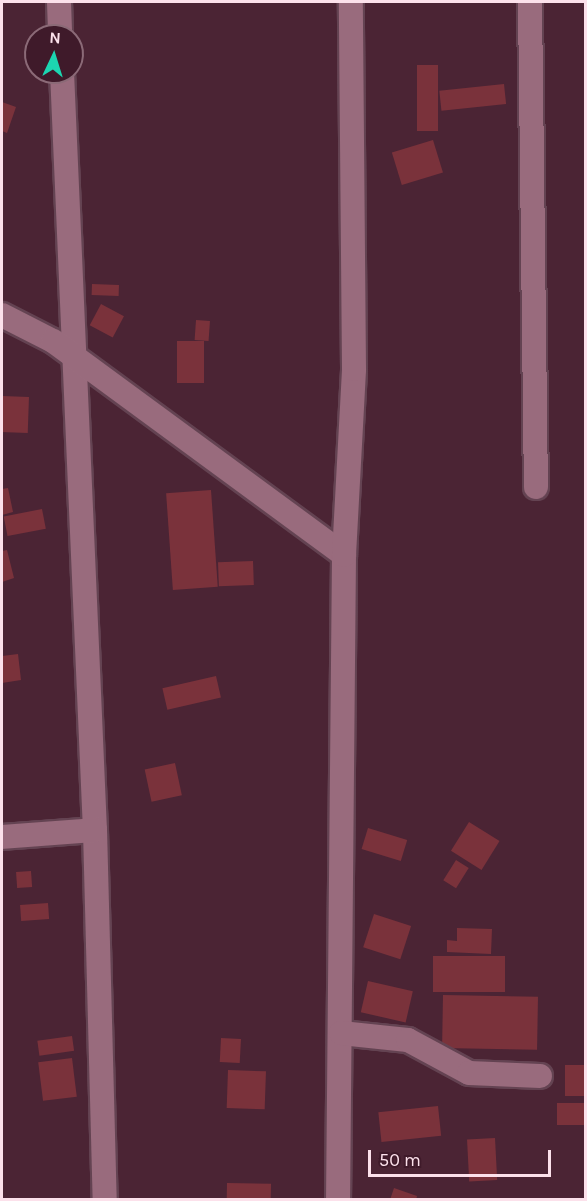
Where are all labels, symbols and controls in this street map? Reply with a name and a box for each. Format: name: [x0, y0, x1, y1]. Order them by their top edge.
north arrow: [24, 24, 84, 84]
text: N: [49, 28, 62, 47]
scale bar: [371, 1138, 554, 1176]
text: 50 m: [379, 1149, 421, 1171]

